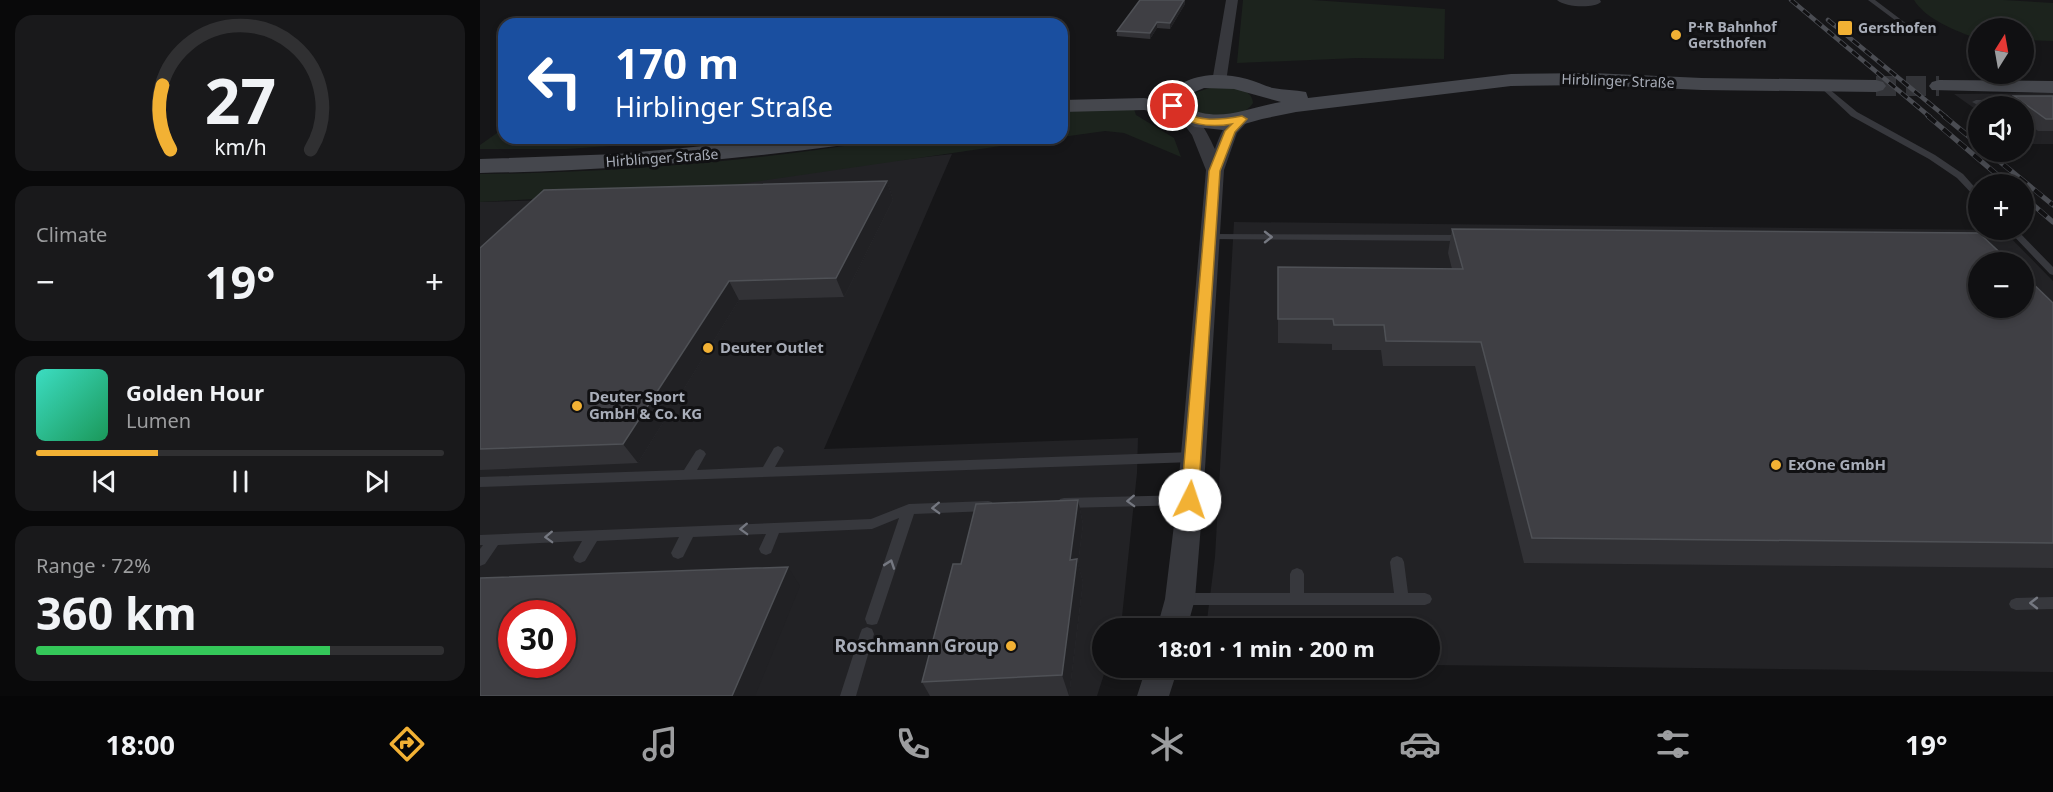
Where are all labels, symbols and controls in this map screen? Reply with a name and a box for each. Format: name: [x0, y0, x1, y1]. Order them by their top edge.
place label: P+R Bahnhof Gersthofen: [1688, 17, 1778, 52]
place label: Gersthofen: [1858, 18, 1937, 37]
north arrow: [1968, 18, 2034, 84]
map controls: [1968, 18, 2034, 318]
marker: Gersthofen: [1836, 19, 1854, 37]
marker: P+R Bahnhof Gersthofen: [1669, 28, 1683, 42]
text: 170 m: [615, 34, 739, 91]
icon: left: [516, 42, 594, 120]
text: 27: [204, 57, 276, 142]
street label: Hirblinger Straße: [1561, 69, 1675, 92]
pin: [1147, 80, 1198, 131]
text: Hirblinger Straße: [615, 88, 833, 125]
icon: arrive: [1156, 89, 1189, 122]
button: sound: [1968, 96, 2034, 162]
text: km/h: [214, 132, 266, 161]
street label: Hirblinger Straße: [605, 144, 719, 171]
button: +: [1968, 174, 2034, 240]
text: Climate: [36, 221, 107, 248]
one-way arrow: [1263, 231, 1272, 243]
text: 19°: [205, 251, 275, 312]
button: −: [1968, 252, 2034, 318]
text: −: [36, 259, 55, 304]
text: +: [425, 259, 444, 304]
place label: Deuter Outlet: [720, 337, 824, 357]
marker: Deuter Outlet: [701, 341, 715, 355]
text: Golden Hour: [126, 377, 264, 407]
place label: Deuter Sport GmbH & Co. KG: [589, 386, 702, 423]
marker: Deuter Sport GmbH & Co. KG: [570, 399, 584, 413]
text: Lumen: [126, 407, 191, 434]
place label: ExOne GmbH: [1788, 454, 1886, 474]
marker: ExOne GmbH: [1769, 458, 1783, 472]
icon: previous: [88, 465, 121, 498]
icon: pause: [224, 465, 257, 498]
icon: next: [360, 465, 393, 498]
position arrow: [1158, 468, 1222, 532]
one-way arrow: [1127, 495, 1136, 507]
one-way arrow: [932, 502, 941, 515]
one-way arrow: [739, 522, 748, 535]
one-way arrow: [545, 531, 554, 543]
text: Range · 72%: [36, 552, 151, 579]
one-way arrow: [883, 559, 896, 570]
text: 360 km: [36, 582, 197, 643]
one-way arrow: [2030, 597, 2039, 610]
speed limit sign: 30: [498, 600, 576, 678]
place label: Roschmann Group: [834, 633, 999, 657]
text: 18:01 · 1 min · 200 m: [1157, 633, 1375, 663]
marker: Roschmann Group: [1004, 639, 1018, 653]
icon: directions: [386, 723, 428, 765]
icon: music: [639, 723, 681, 765]
icon: phone: [892, 723, 934, 765]
icon: climate: [1146, 723, 1188, 765]
icon: car: [1399, 723, 1441, 765]
icon: filters: [1652, 723, 1694, 765]
text: 18:00: [106, 726, 175, 763]
text: 19°: [1905, 726, 1947, 763]

